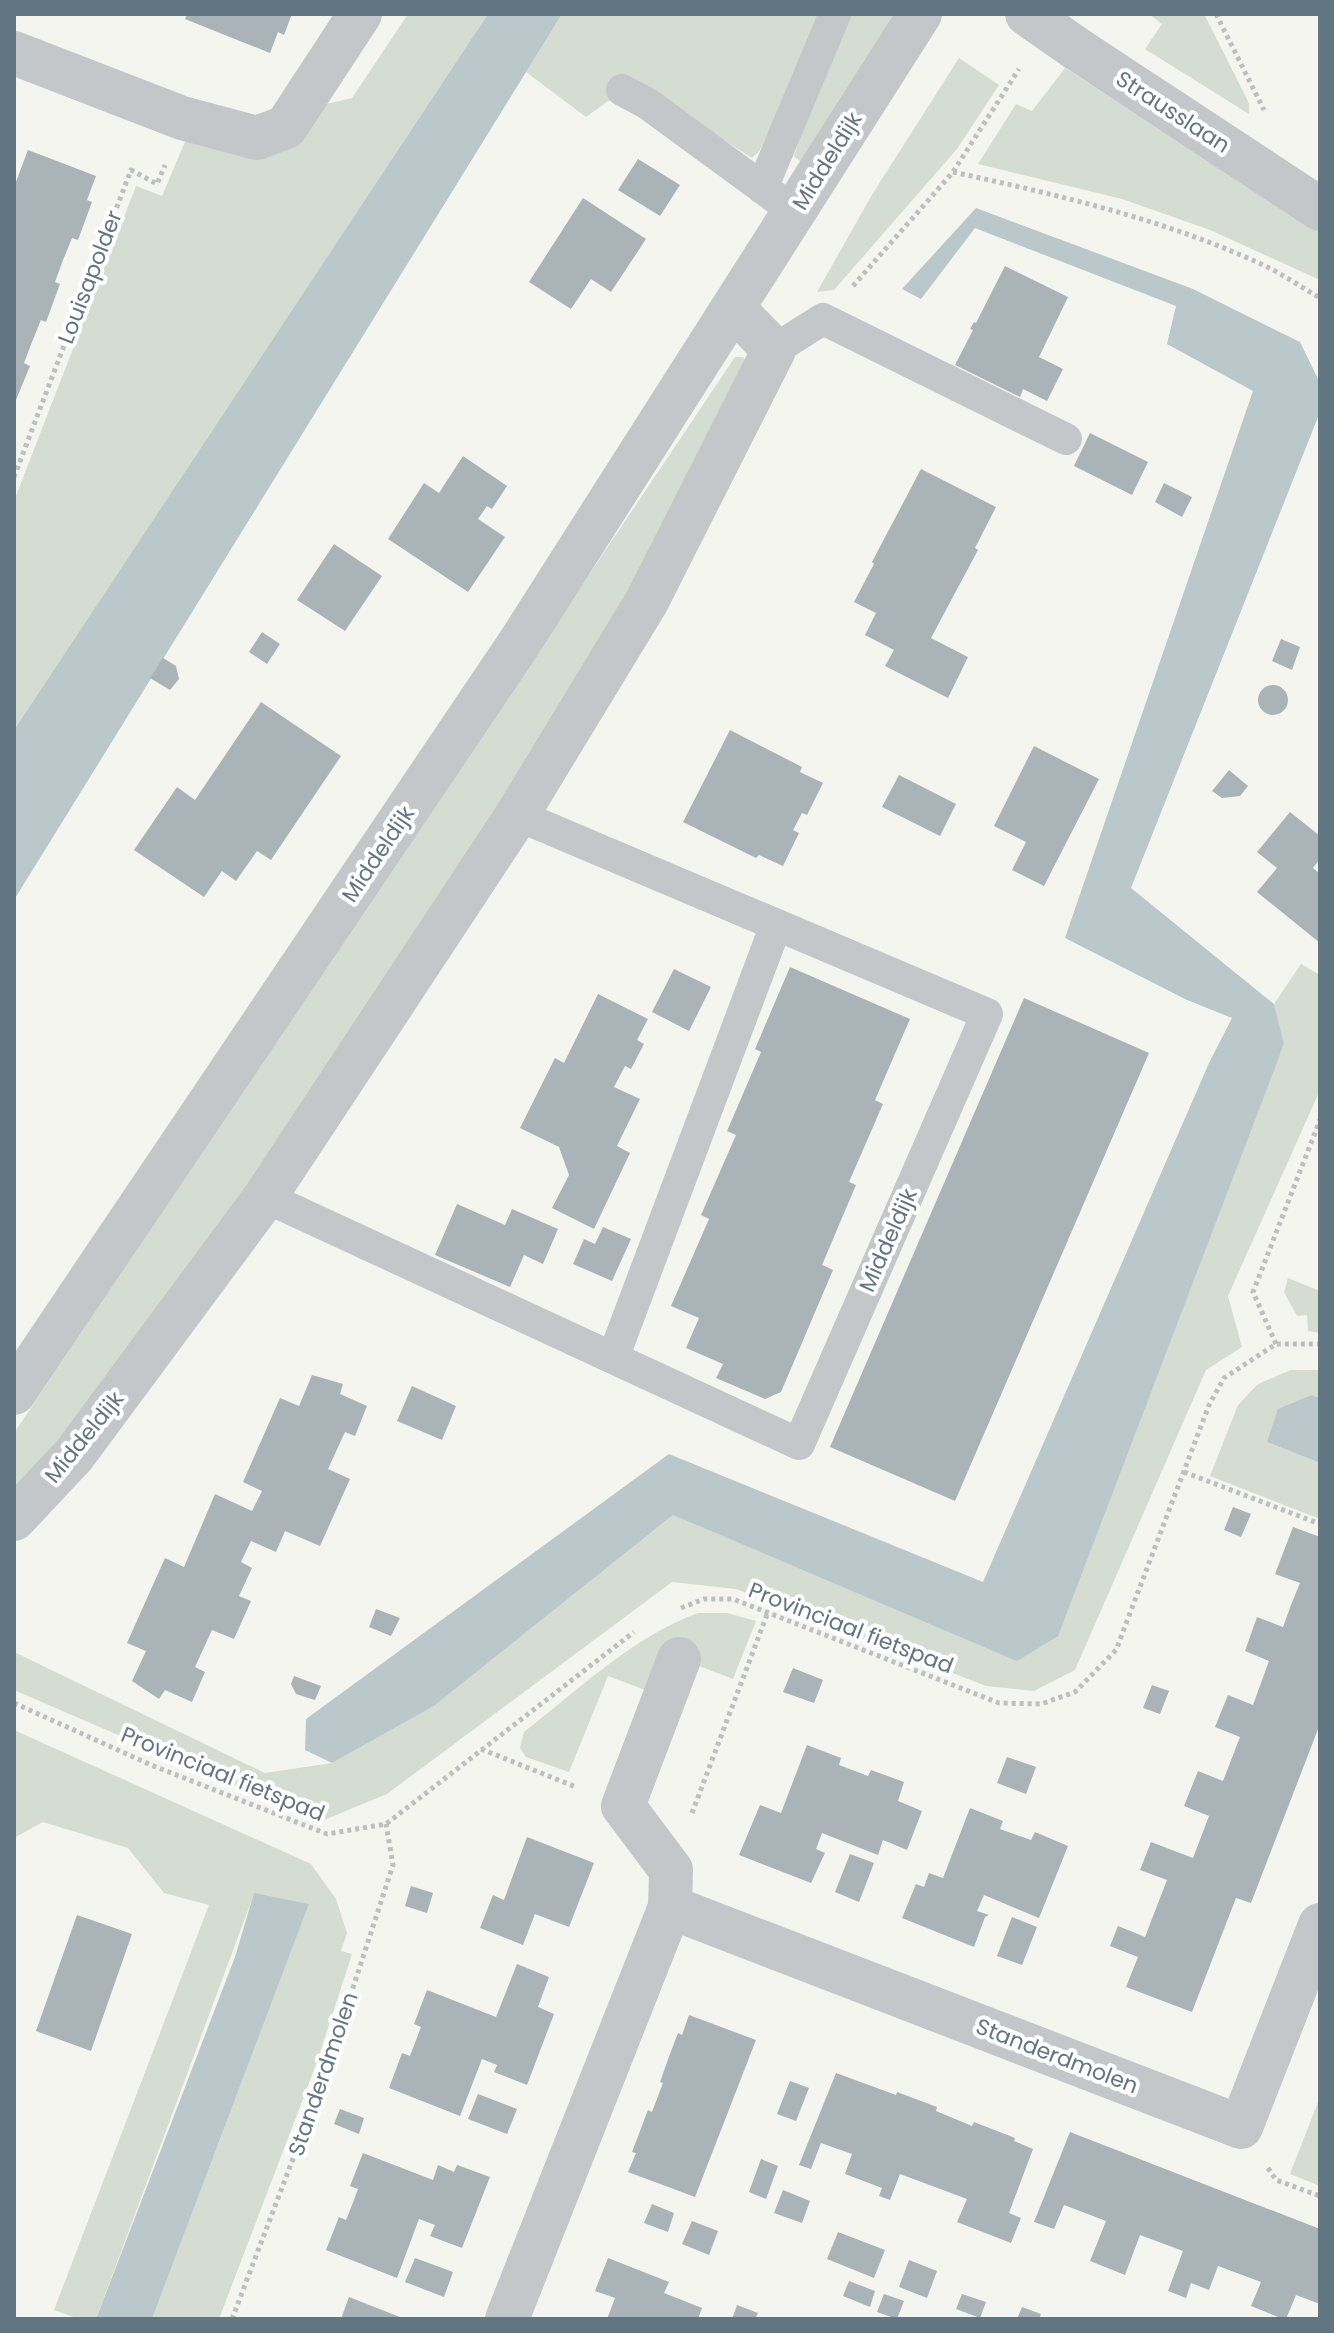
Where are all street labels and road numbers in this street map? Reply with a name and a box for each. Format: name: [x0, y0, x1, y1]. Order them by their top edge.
street label: Strausslaan: [1110, 64, 1236, 160]
street label: Middeldijk: [785, 105, 870, 216]
street label: Louisapolder: [50, 206, 130, 348]
street label: Middeldijk: [334, 799, 422, 908]
street label: Middeldijk: [851, 1183, 925, 1297]
street label: Middeldijk: [37, 1384, 131, 1490]
street label: Provinciaal fietspad: [744, 1575, 958, 1681]
street label: Provinciaal fietspad: [117, 1719, 329, 1829]
street label: Standerdmolen: [280, 1988, 366, 2160]
street label: Standerdmolen: [971, 2011, 1143, 2101]

